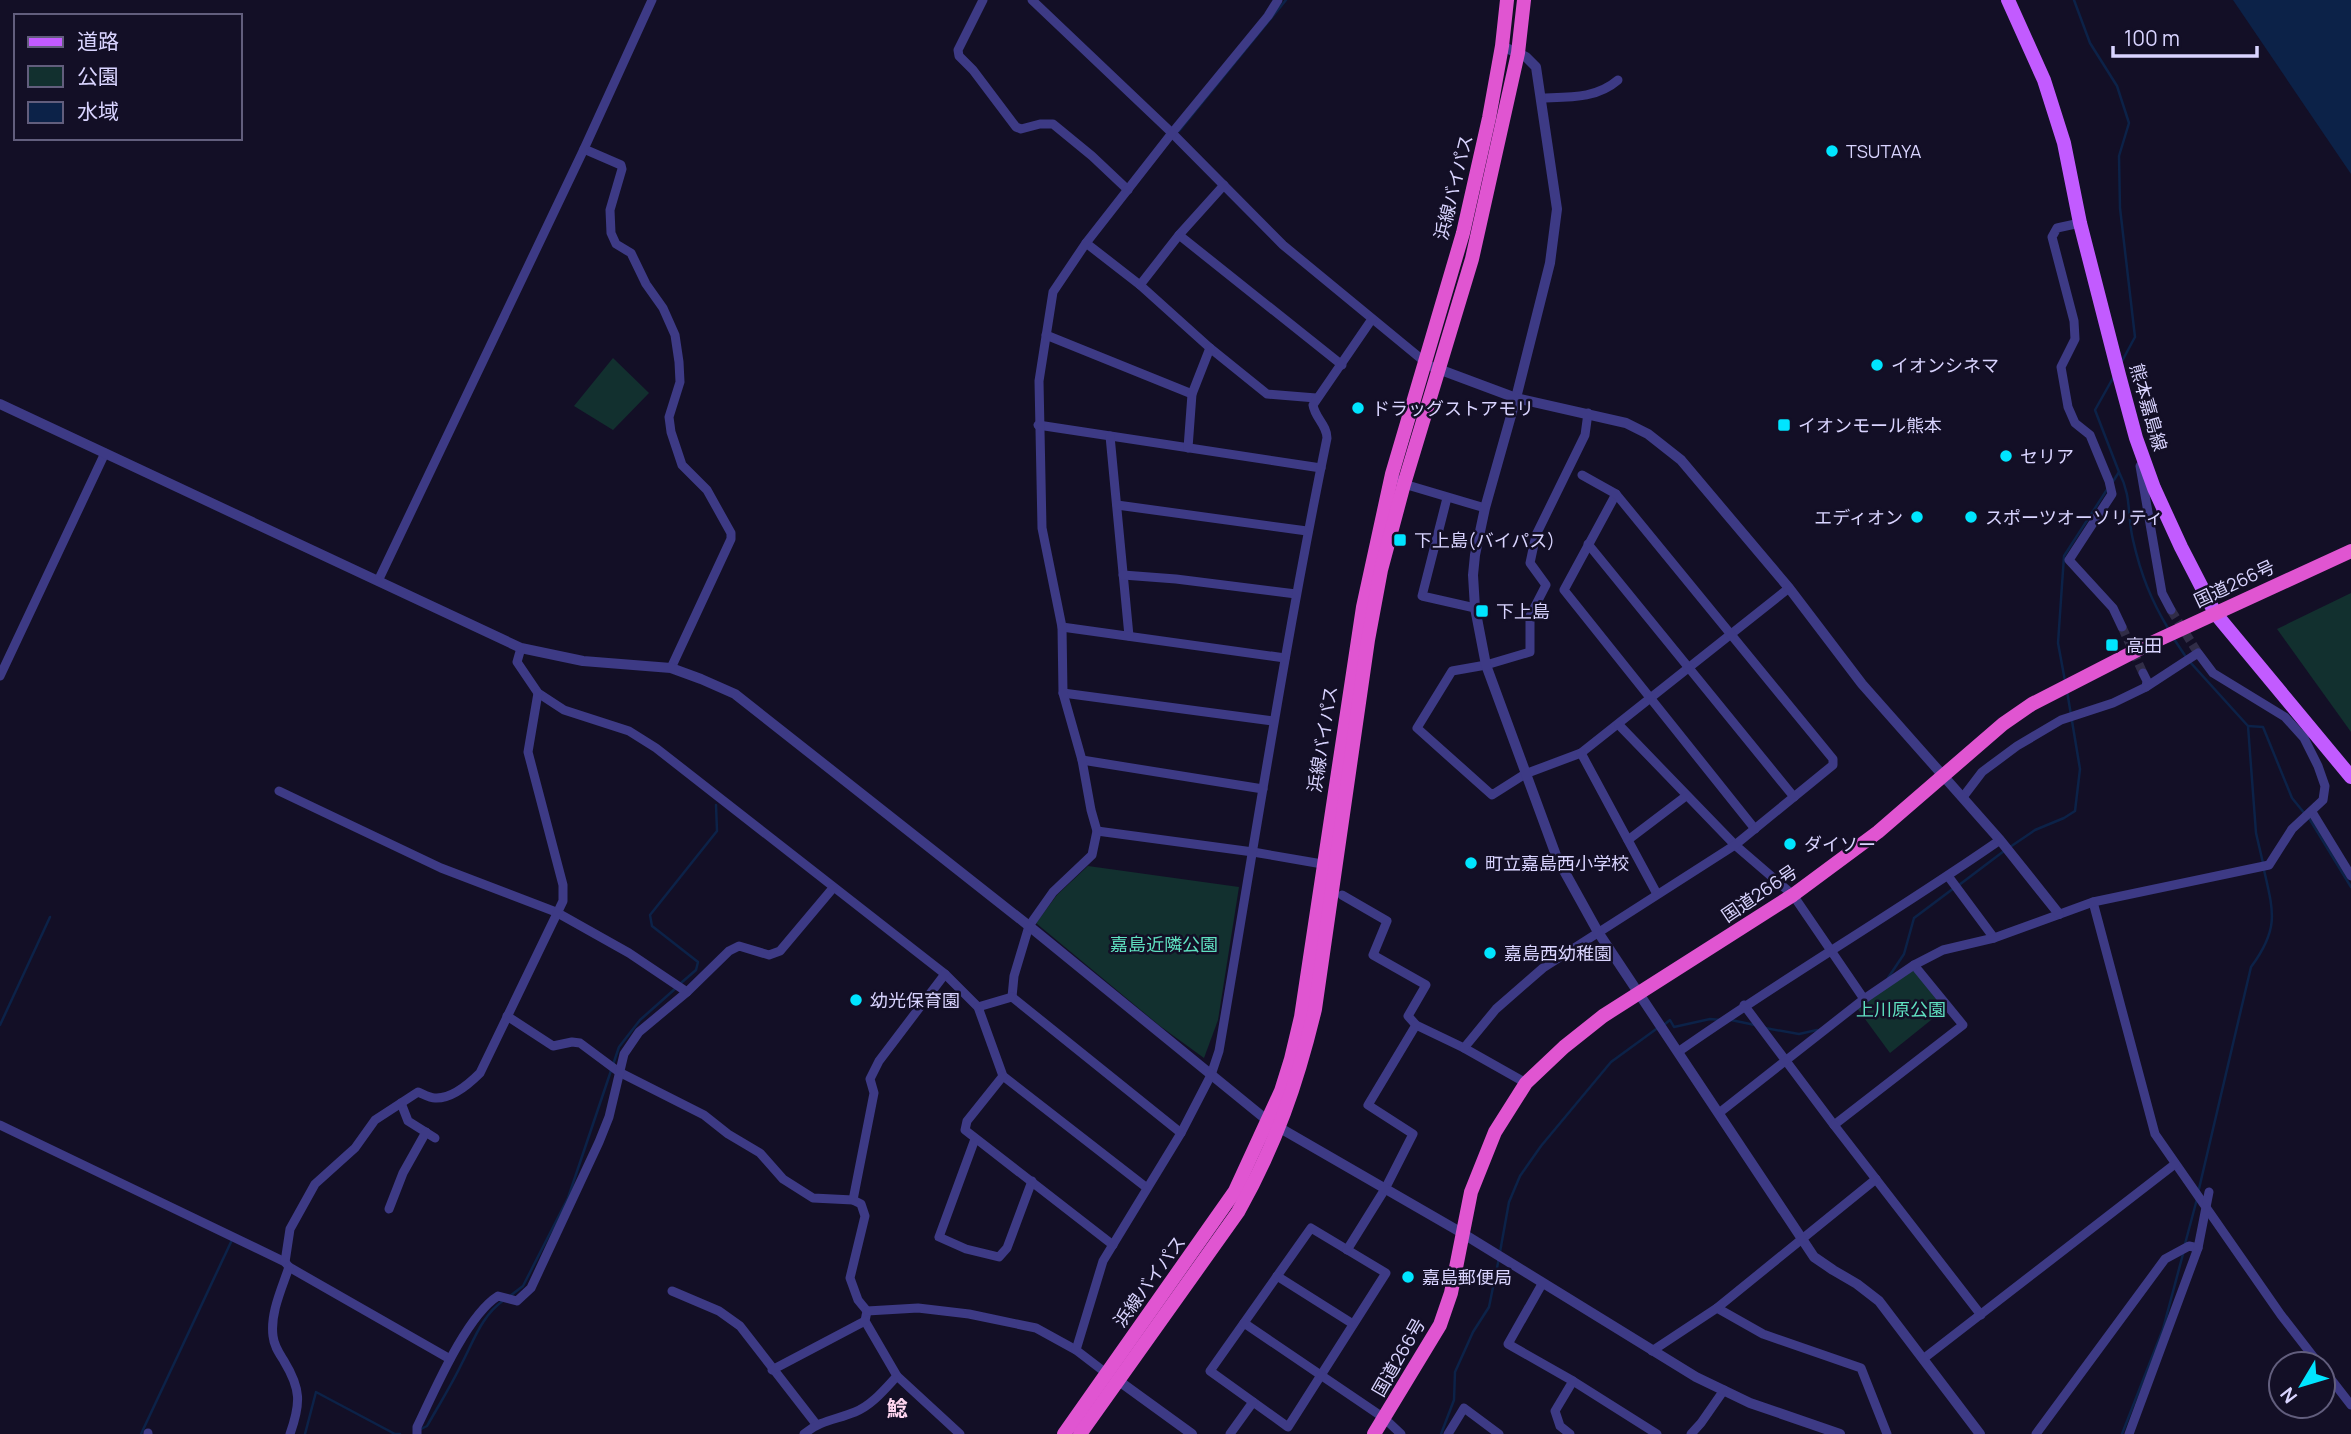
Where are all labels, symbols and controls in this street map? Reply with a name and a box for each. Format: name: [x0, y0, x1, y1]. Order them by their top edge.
legend: [14, 14, 242, 140]
scale bar: [2113, 14, 2256, 58]
text: 100 m: [2124, 24, 2180, 52]
text: 道路: [77, 27, 119, 55]
text: 公園: [77, 62, 119, 90]
text: 水域: [77, 97, 119, 125]
street label: 浜線バイパス: [1428, 132, 1478, 242]
place label: TSUTAYA: [1846, 139, 1922, 163]
marker: TSUTAYA: [1824, 143, 1840, 159]
place label: イオンシネマ: [1891, 353, 1999, 377]
marker: イオンシネマ: [1869, 357, 1885, 373]
street label: 熊本嘉島線: [2125, 360, 2173, 454]
place label: ドラッグストアモリ: [1372, 396, 1534, 420]
marker: ドラッグストアモリ: [1350, 400, 1366, 416]
place label: イオンモール熊本: [1798, 413, 1942, 437]
marker: イオンモール熊本: [1776, 417, 1792, 433]
place label: セリア: [2020, 444, 2074, 468]
marker: セリア: [1998, 448, 2014, 464]
place label: エディオン: [1814, 505, 1903, 529]
place label: スポーツオーソリティ: [1985, 505, 2164, 529]
marker: エディオン: [1909, 509, 1925, 525]
marker: スポーツオーソリティ: [1963, 509, 1979, 525]
place label: 下上島(バイパス): [1414, 528, 1555, 552]
marker: 下上島(バイパス): [1392, 532, 1408, 548]
street label: 国道266号: [2190, 554, 2278, 612]
place label: 下上島: [1496, 599, 1550, 623]
marker: 下上島: [1474, 603, 1490, 619]
place label: 高田: [2126, 633, 2162, 657]
marker: 高田: [2104, 637, 2120, 653]
street label: 浜線バイパス: [1302, 684, 1342, 794]
place label: ダイソー: [1804, 832, 1876, 856]
marker: ダイソー: [1782, 836, 1798, 852]
place label: 町立嘉島西小学校: [1485, 851, 1629, 875]
marker: 町立嘉島西小学校: [1463, 855, 1479, 871]
street label: 国道266号: [1716, 859, 1802, 927]
park label: 嘉島近隣公園: [1110, 932, 1218, 956]
place label: 嘉島西幼稚園: [1504, 941, 1612, 965]
marker: 嘉島西幼稚園: [1482, 945, 1498, 961]
place label: 幼光保育園: [870, 988, 960, 1012]
marker: 幼光保育園: [848, 992, 864, 1008]
park label: 上川原公園: [1856, 997, 1946, 1021]
street label: 浜線バイパス: [1108, 1230, 1190, 1332]
place label: 嘉島郵便局: [1422, 1265, 1512, 1289]
marker: 嘉島郵便局: [1400, 1269, 1416, 1285]
street label: 国道266号: [1366, 1313, 1430, 1401]
north arrow: [2267, 1350, 2337, 1420]
text: N: [2274, 1382, 2303, 1409]
district label: 鯰: [887, 1394, 908, 1422]

